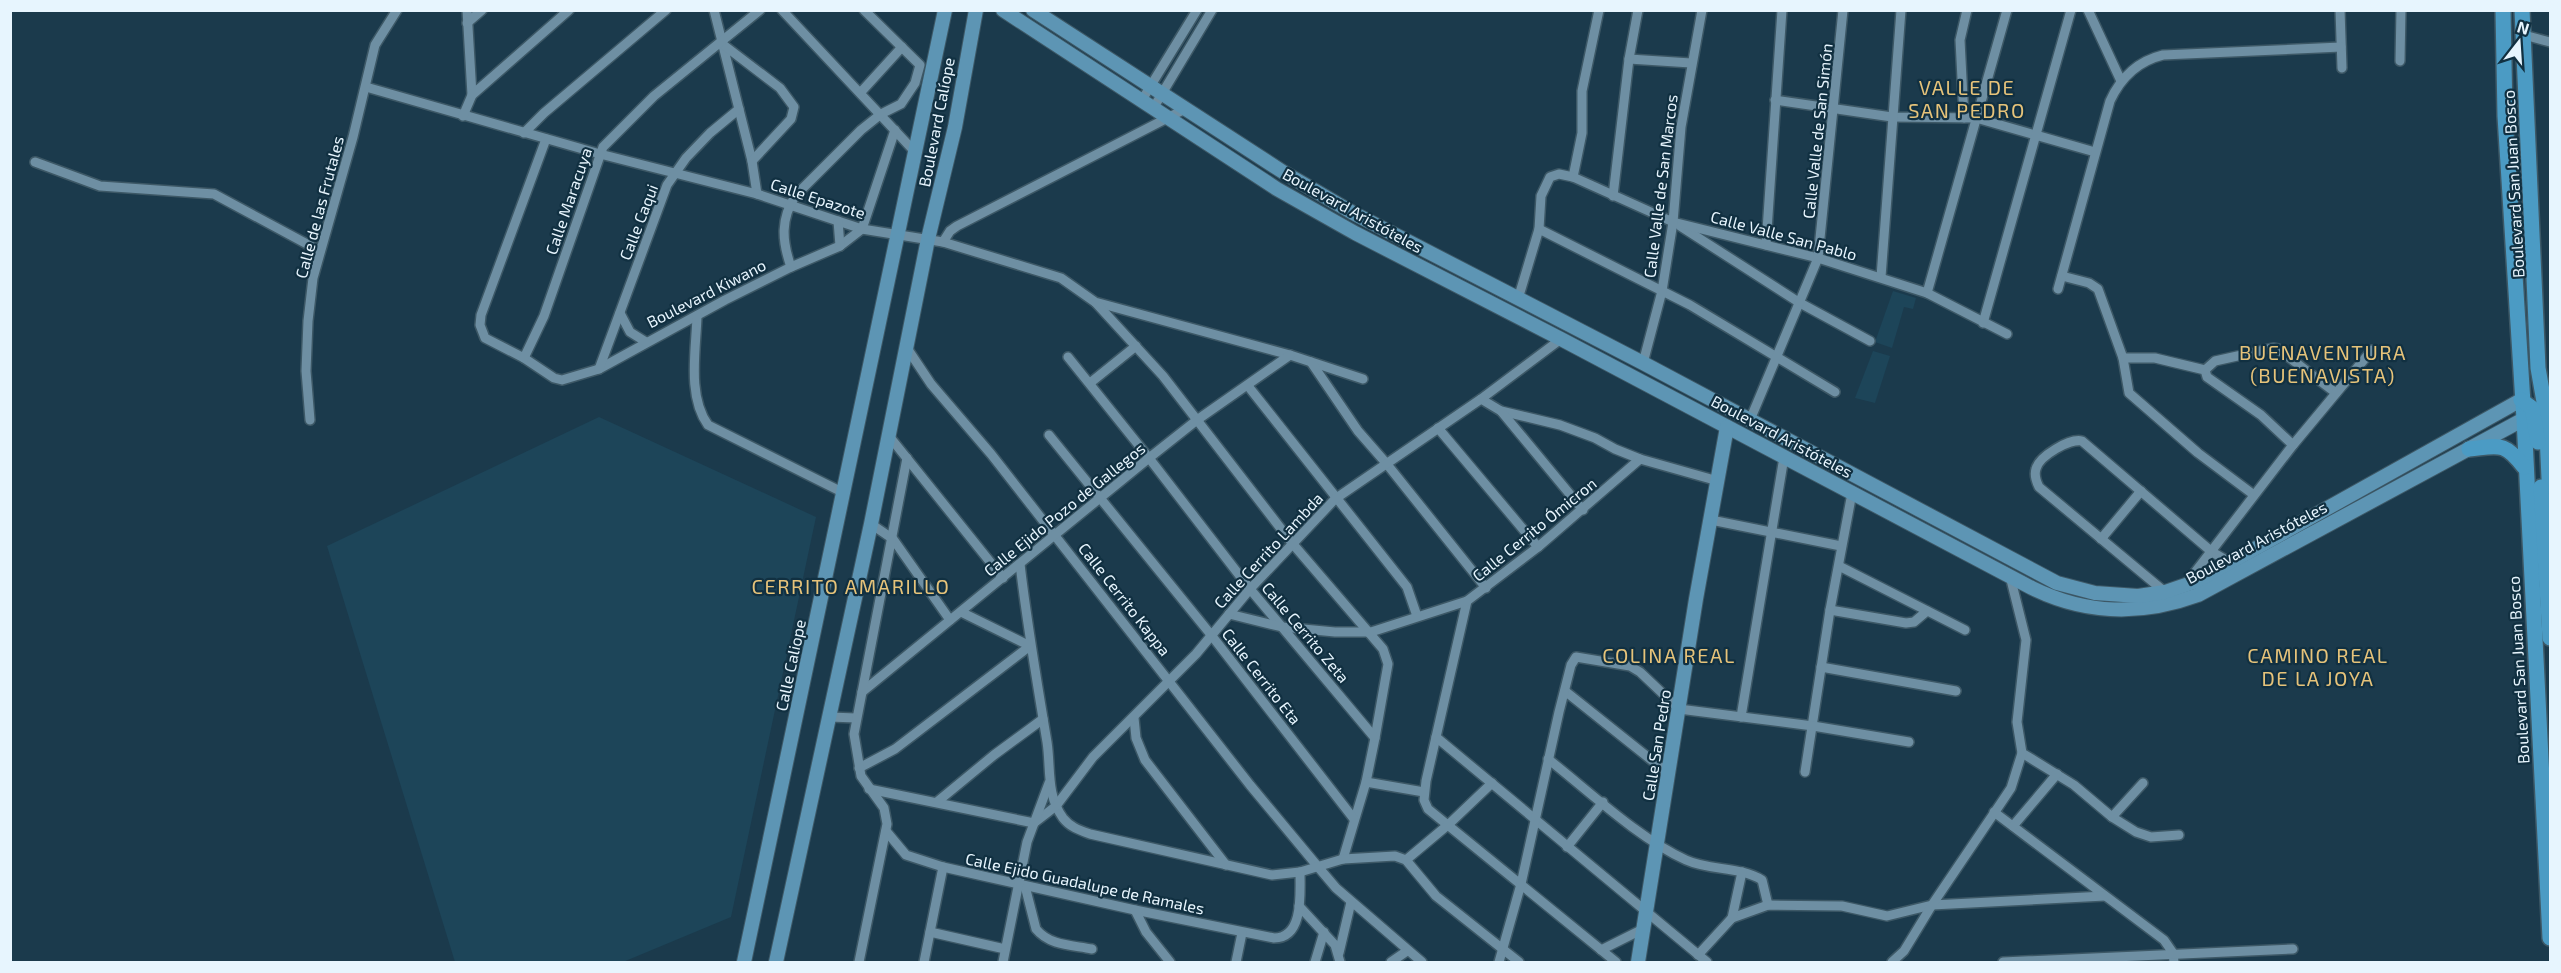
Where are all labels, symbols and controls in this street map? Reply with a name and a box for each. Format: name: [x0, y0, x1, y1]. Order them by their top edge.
north arrow: [2489, 12, 2549, 72]
text: N: [2515, 16, 2532, 38]
street label: Calle Valle de San Simón: [1798, 42, 1836, 220]
street label: Boulevard Calíope: [914, 56, 958, 188]
district label: VALLE DE SAN PEDRO: [1908, 75, 2026, 122]
street label: Boulevard San Juan Bosco: [2499, 90, 2527, 278]
street label: Calle Valle de San Marcos: [1639, 93, 1681, 279]
street label: Calle de las Frutales: [291, 134, 347, 280]
street label: Calle Maracuya: [541, 145, 595, 257]
street label: Boulevard Aristóteles: [1280, 164, 1426, 256]
street label: Calle Epazote: [768, 174, 868, 222]
street label: Calle Caqui: [615, 181, 661, 263]
street label: Calle Valle San Pablo: [1709, 206, 1859, 264]
street label: Boulevard Kiwano: [643, 255, 769, 331]
district label: BUENAVENTURA (BUENAVISTA): [2239, 340, 2407, 387]
street label: Boulevard Aristóteles: [1708, 391, 1856, 481]
street label: Calle Ejido Pozo de Gallegos: [980, 438, 1149, 581]
street label: Calle Cerrito Ómicron: [1468, 473, 1600, 585]
street label: Calle Cerrito Lambda: [1210, 488, 1326, 612]
street label: Boulevard Aristóteles: [2182, 497, 2330, 587]
street label: Calle Cerrito Kappa: [1075, 539, 1175, 659]
district label: CERRITO AMARILLO: [752, 574, 950, 598]
street label: Boulevard San Juan Bosco: [2504, 576, 2532, 764]
street label: Calle Cerrito Zeta: [1258, 578, 1354, 686]
street label: Calle Caliope: [771, 617, 809, 713]
street label: Calle Cerrito Eta: [1219, 624, 1305, 728]
district label: COLINA REAL: [1602, 643, 1736, 667]
district label: CAMINO REAL DE LA JOYA: [2247, 643, 2389, 690]
street label: Calle San Pedro: [1638, 688, 1674, 802]
street label: Calle Ejido Guadalupe de Ramales: [964, 848, 1206, 919]

